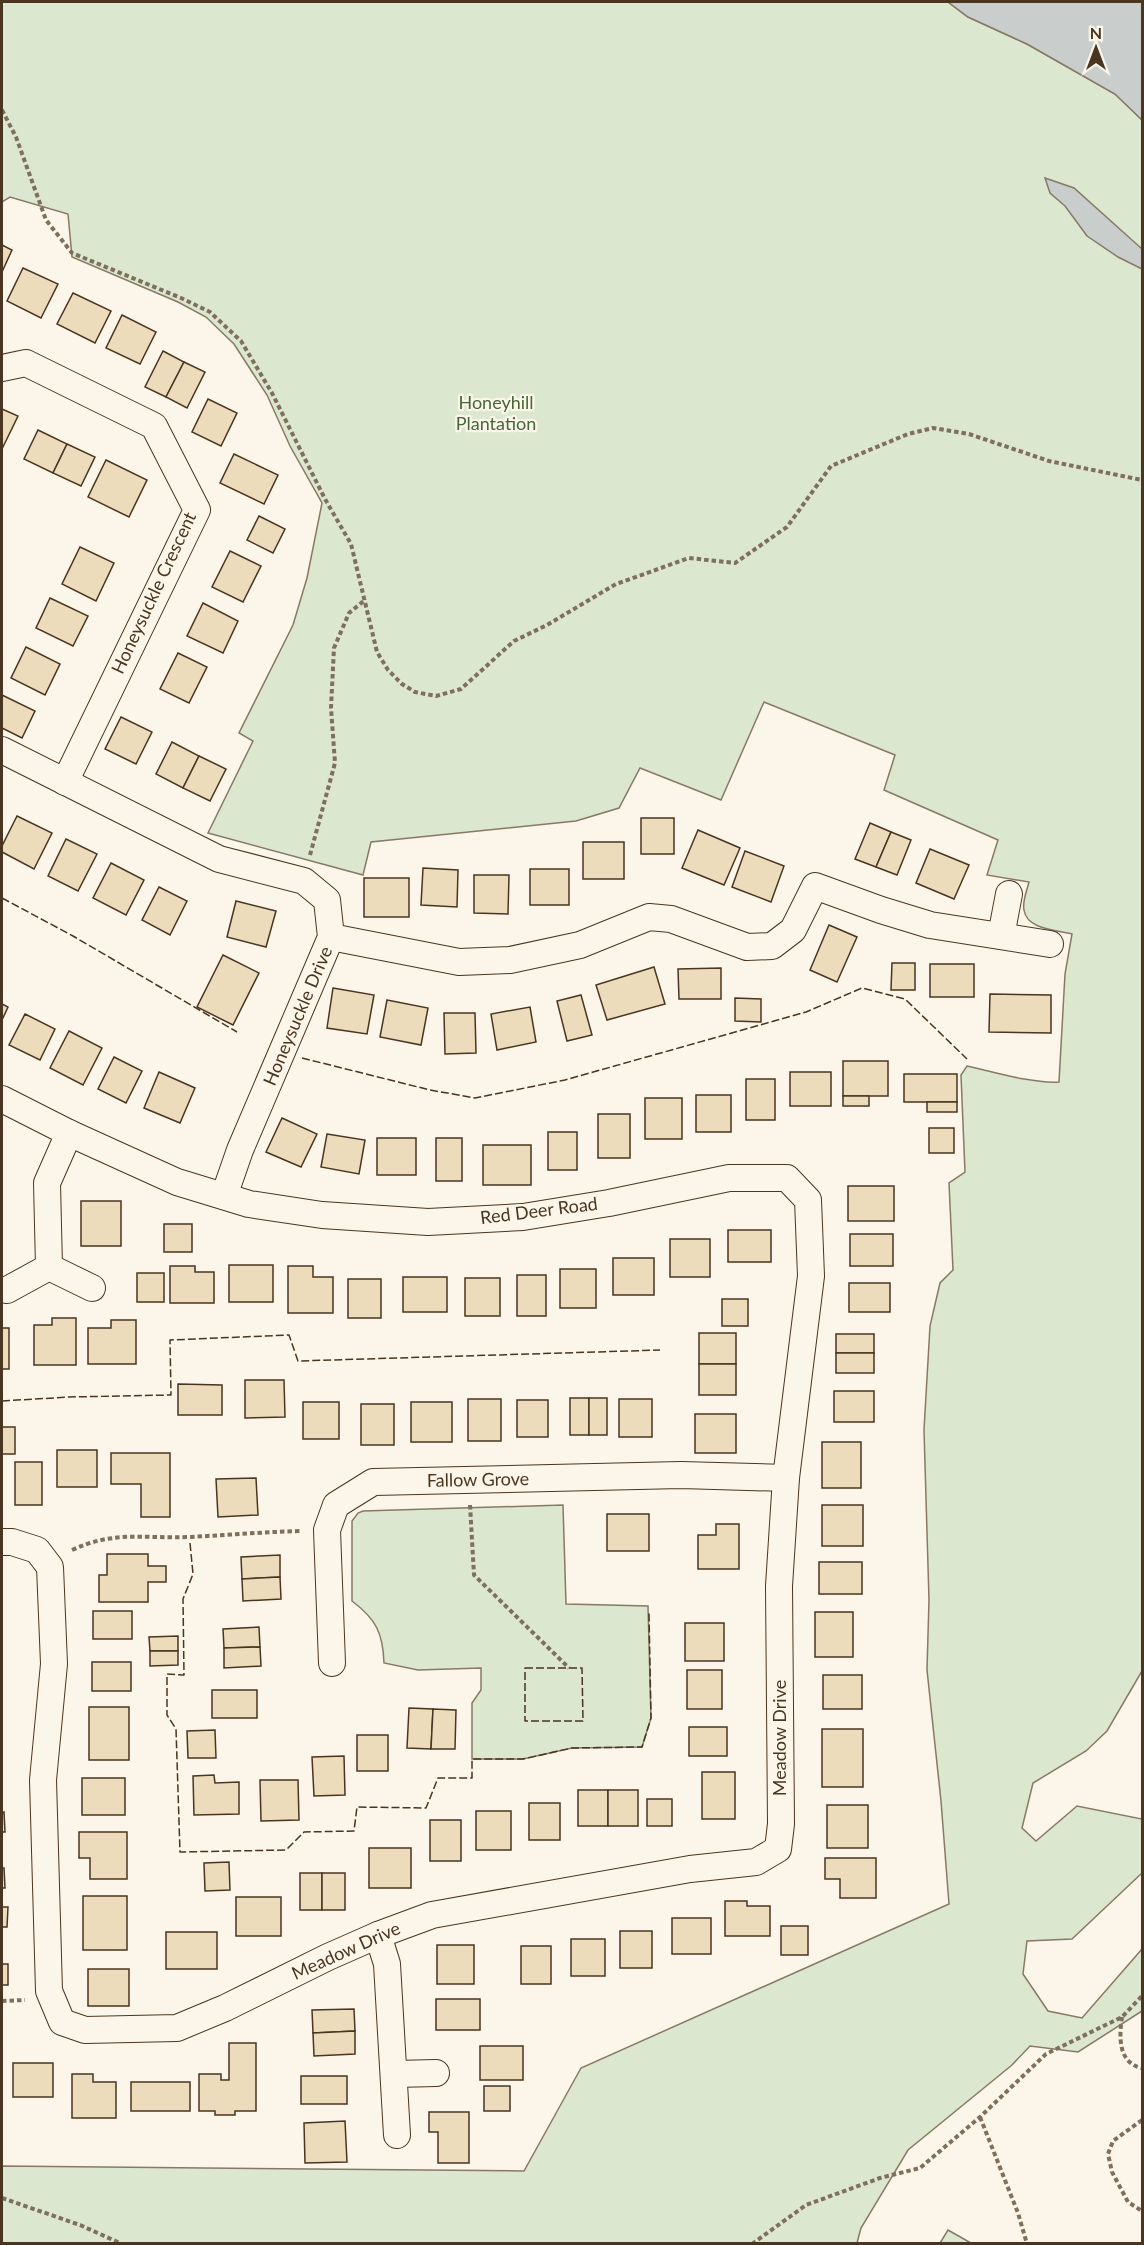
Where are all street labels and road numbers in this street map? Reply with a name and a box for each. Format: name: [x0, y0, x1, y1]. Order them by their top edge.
street label: Honeysuckle Crescent: [106, 508, 200, 677]
street label: Honeysuckle Drive: [258, 943, 336, 1088]
street label: Red Deer Road: [479, 1192, 599, 1228]
street label: Fallow Grove: [427, 1467, 529, 1491]
street label: Meadow Drive: [768, 1680, 790, 1796]
street label: Meadow Drive: [288, 1916, 403, 1984]

